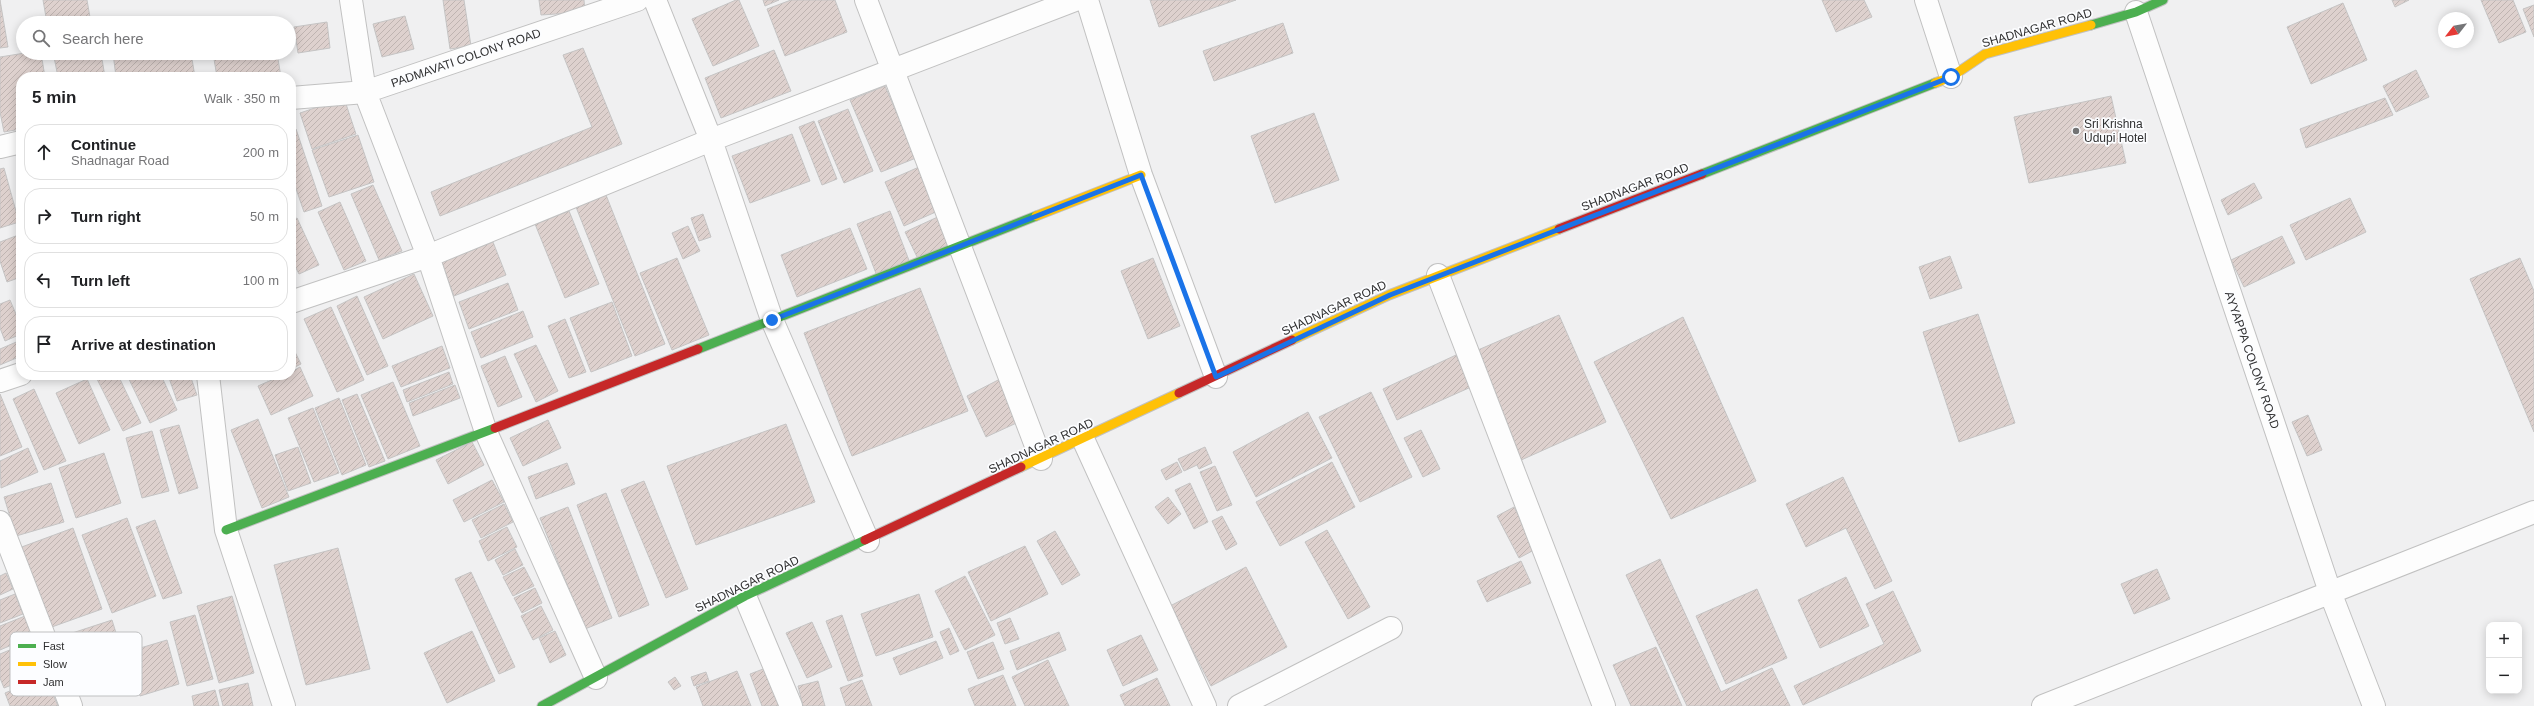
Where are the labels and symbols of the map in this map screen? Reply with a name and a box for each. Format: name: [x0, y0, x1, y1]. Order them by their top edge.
street label: SHADNAGAR ROAD: [1980, 5, 2094, 50]
north arrow: [2438, 12, 2474, 48]
street label: PADMAVATI COLONY ROAD: [389, 26, 543, 90]
route start: [1942, 68, 1960, 86]
place label: Sri Krishna Udupi Hotel: [2084, 117, 2147, 145]
marker: Sri Krishna Udupi Hotel: [2071, 126, 2081, 136]
street label: SHADNAGAR ROAD: [1579, 160, 1691, 214]
street label: SHADNAGAR ROAD: [1279, 277, 1389, 338]
street label: AYYAPPA COLONY ROAD: [2222, 289, 2282, 431]
route end: [763, 311, 781, 329]
street label: SHADNAGAR ROAD: [986, 415, 1096, 476]
street label: SHADNAGAR ROAD: [693, 553, 802, 615]
legend: [10, 632, 142, 696]
text: Fast: [43, 640, 64, 652]
text: Slow: [43, 658, 67, 670]
text: Jam: [43, 676, 64, 688]

